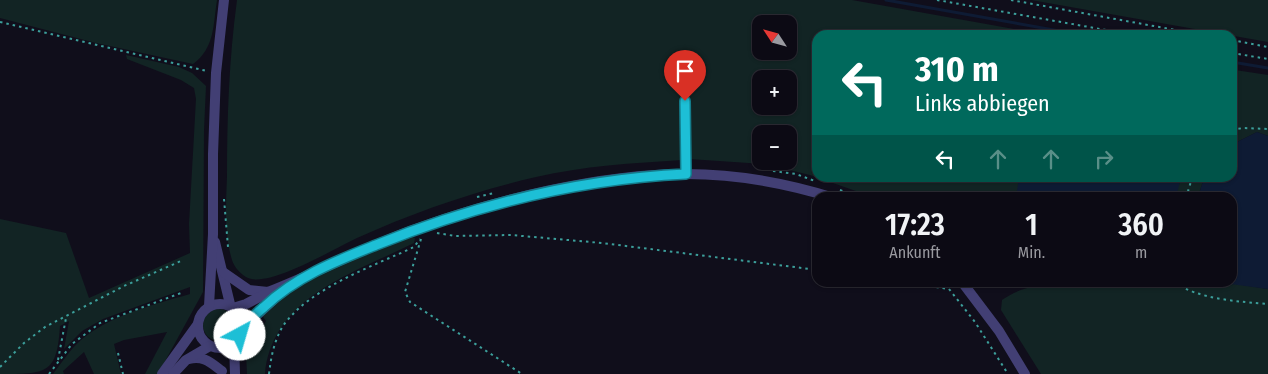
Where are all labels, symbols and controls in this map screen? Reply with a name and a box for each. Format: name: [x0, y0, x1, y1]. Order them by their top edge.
north arrow: [752, 15, 798, 60]
map controls: [752, 15, 797, 170]
text: 310 m: [915, 48, 999, 90]
pin: [664, 50, 706, 101]
icon: left: [832, 50, 897, 115]
icon: arrive: [671, 57, 699, 85]
button: +: [752, 70, 797, 115]
text: Links abbiegen: [915, 90, 1050, 117]
button: −: [752, 125, 797, 170]
icon: left: [931, 145, 959, 173]
icon: ahead: [984, 145, 1012, 173]
icon: ahead: [1037, 145, 1065, 173]
icon: right: [1090, 145, 1118, 173]
text: 17:23: [885, 207, 945, 243]
text: 1: [1025, 207, 1038, 243]
text: 360: [1118, 207, 1164, 243]
text: Ankunft: [889, 243, 940, 262]
text: Min.: [1018, 243, 1045, 262]
text: m: [1135, 243, 1147, 262]
position arrow: [213, 308, 265, 360]

